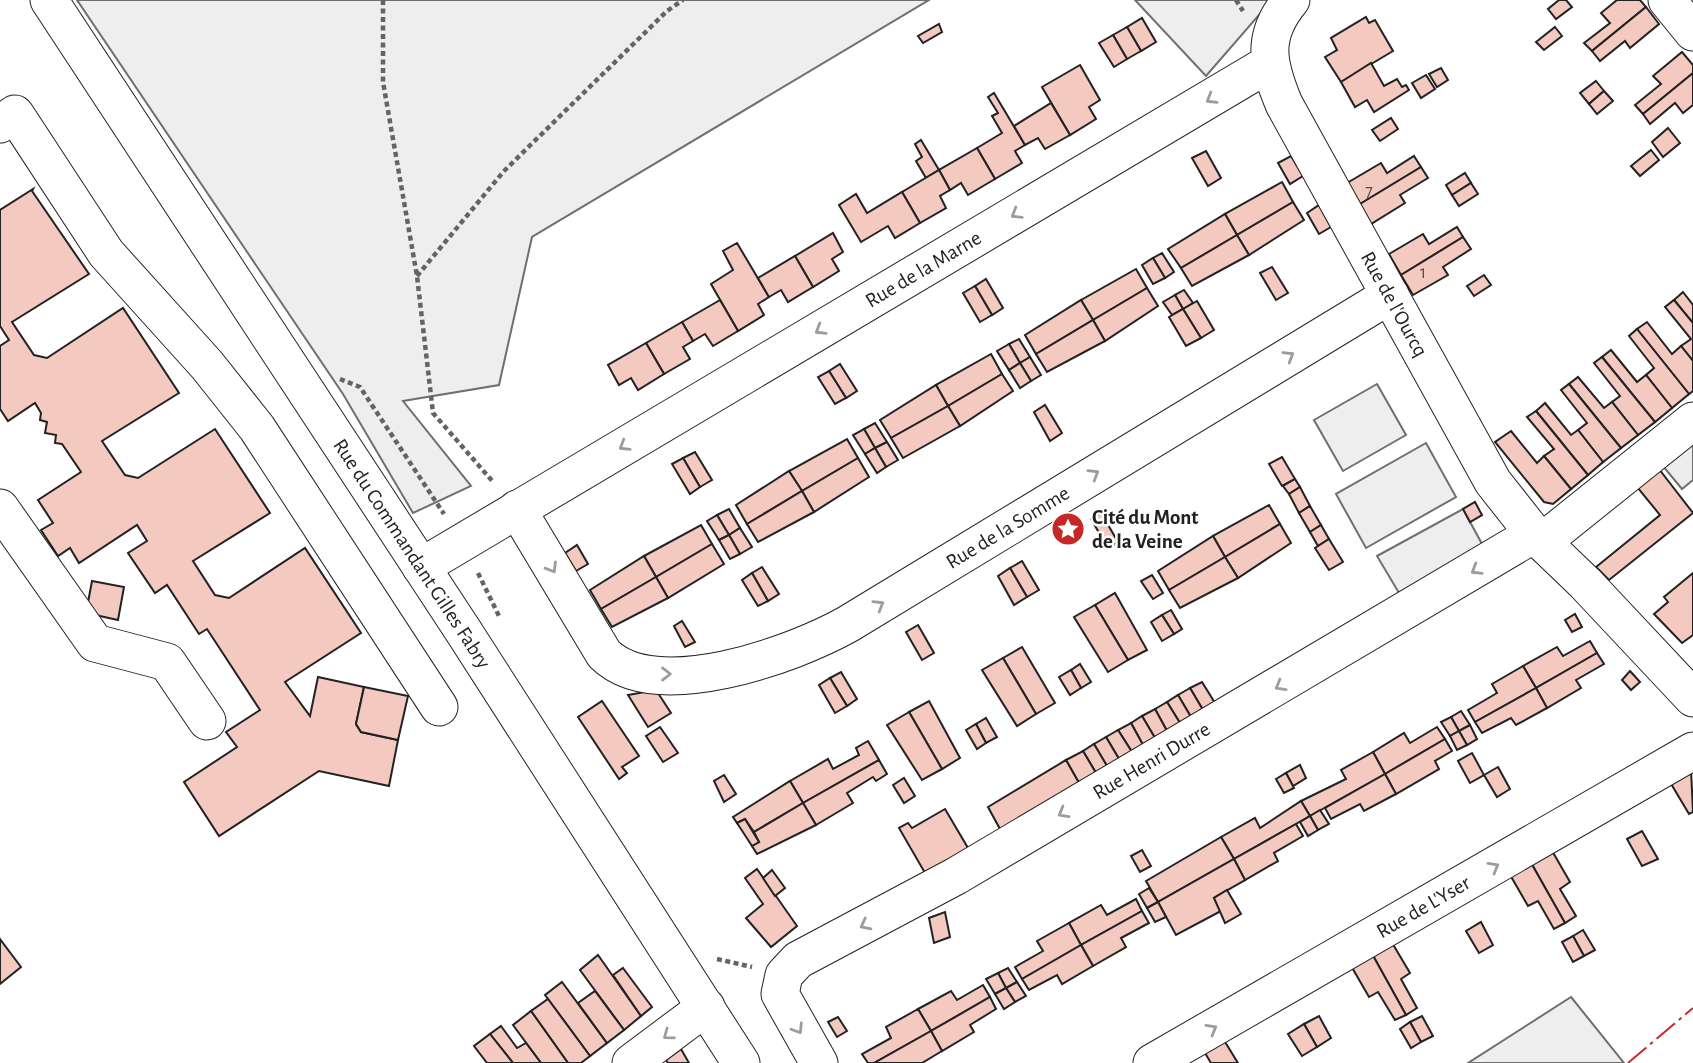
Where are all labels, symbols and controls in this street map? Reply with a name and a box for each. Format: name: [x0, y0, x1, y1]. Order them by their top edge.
one-way arrow: [1206, 90, 1219, 103]
house number: 7: [1365, 183, 1373, 201]
one-way arrow: [1010, 206, 1023, 219]
street label: Rue de la Marne: [862, 226, 985, 311]
street label: Rue de l'Ourcq: [1357, 248, 1432, 360]
house number: 1: [1420, 264, 1426, 282]
one-way arrow: [814, 322, 827, 335]
one-way arrow: [1281, 352, 1294, 365]
street label: Rue du Commandant Gilles Fabry: [330, 435, 495, 672]
one-way arrow: [618, 438, 631, 451]
one-way arrow: [1087, 470, 1100, 483]
street label: Rue de la Somme: [942, 482, 1073, 573]
place label: Cité du Mont de la Veine: [1092, 507, 1198, 552]
place icon: Cité du Mont de la Veine: [1049, 510, 1087, 548]
one-way arrow: [544, 560, 557, 573]
one-way arrow: [1471, 561, 1484, 574]
one-way arrow: [871, 601, 884, 614]
one-way arrow: [661, 666, 672, 682]
one-way arrow: [1275, 678, 1288, 691]
street label: Rue Henri Durre: [1089, 718, 1213, 803]
one-way arrow: [1058, 805, 1071, 818]
one-way arrow: [1487, 862, 1499, 875]
street label: Rue de L'Yser: [1373, 871, 1474, 942]
one-way arrow: [860, 916, 872, 930]
one-way arrow: [789, 1022, 802, 1035]
one-way arrow: [1204, 1024, 1217, 1037]
one-way arrow: [663, 1027, 676, 1039]

